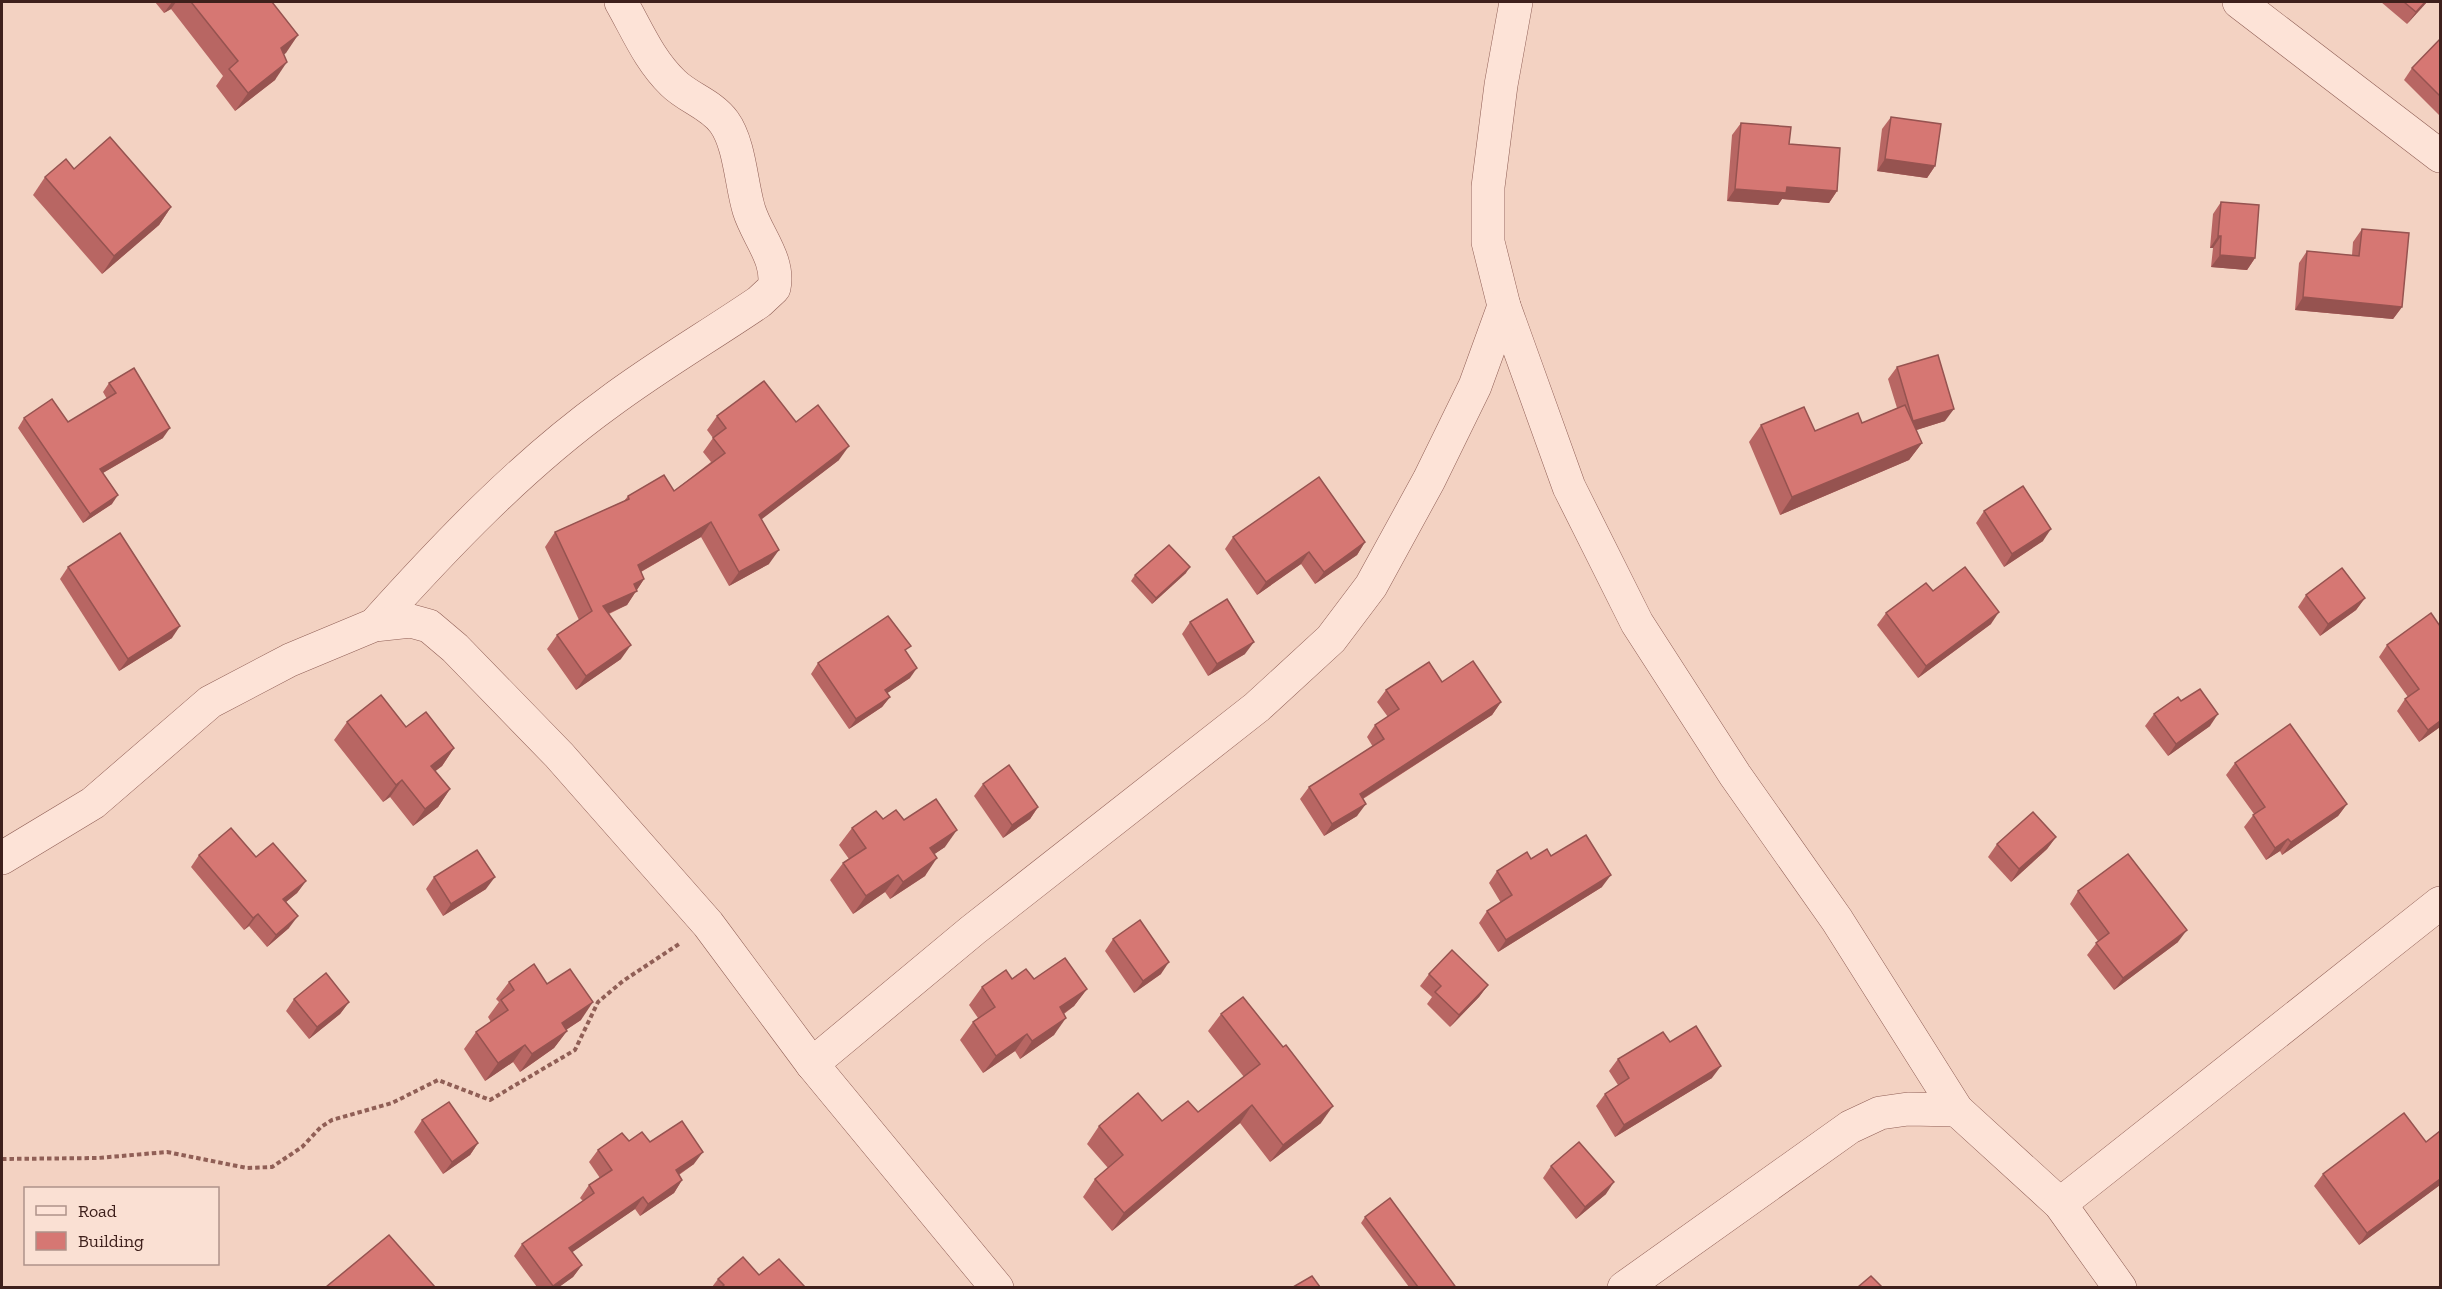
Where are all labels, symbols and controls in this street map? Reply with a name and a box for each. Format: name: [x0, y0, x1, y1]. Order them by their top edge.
legend: [24, 1187, 219, 1265]
text: Road: [78, 1200, 117, 1222]
text: Building: [78, 1230, 144, 1252]

